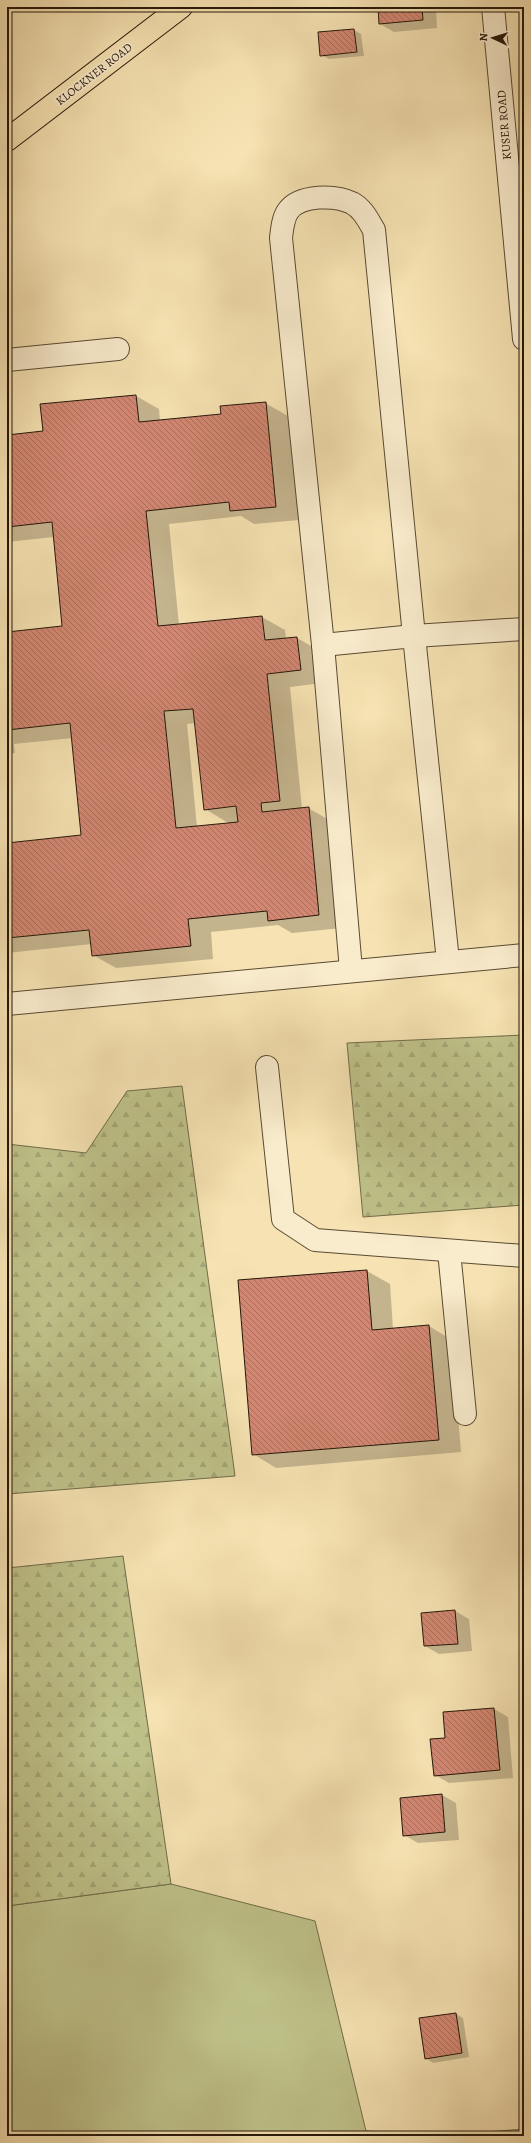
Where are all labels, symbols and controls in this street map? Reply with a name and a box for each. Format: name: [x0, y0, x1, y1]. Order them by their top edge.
north arrow: [473, 18, 513, 58]
text: N: [476, 33, 491, 42]
street label: KLOCKNER ROAD: [52, 39, 136, 109]
street label: KUSER ROAD: [493, 90, 515, 160]

